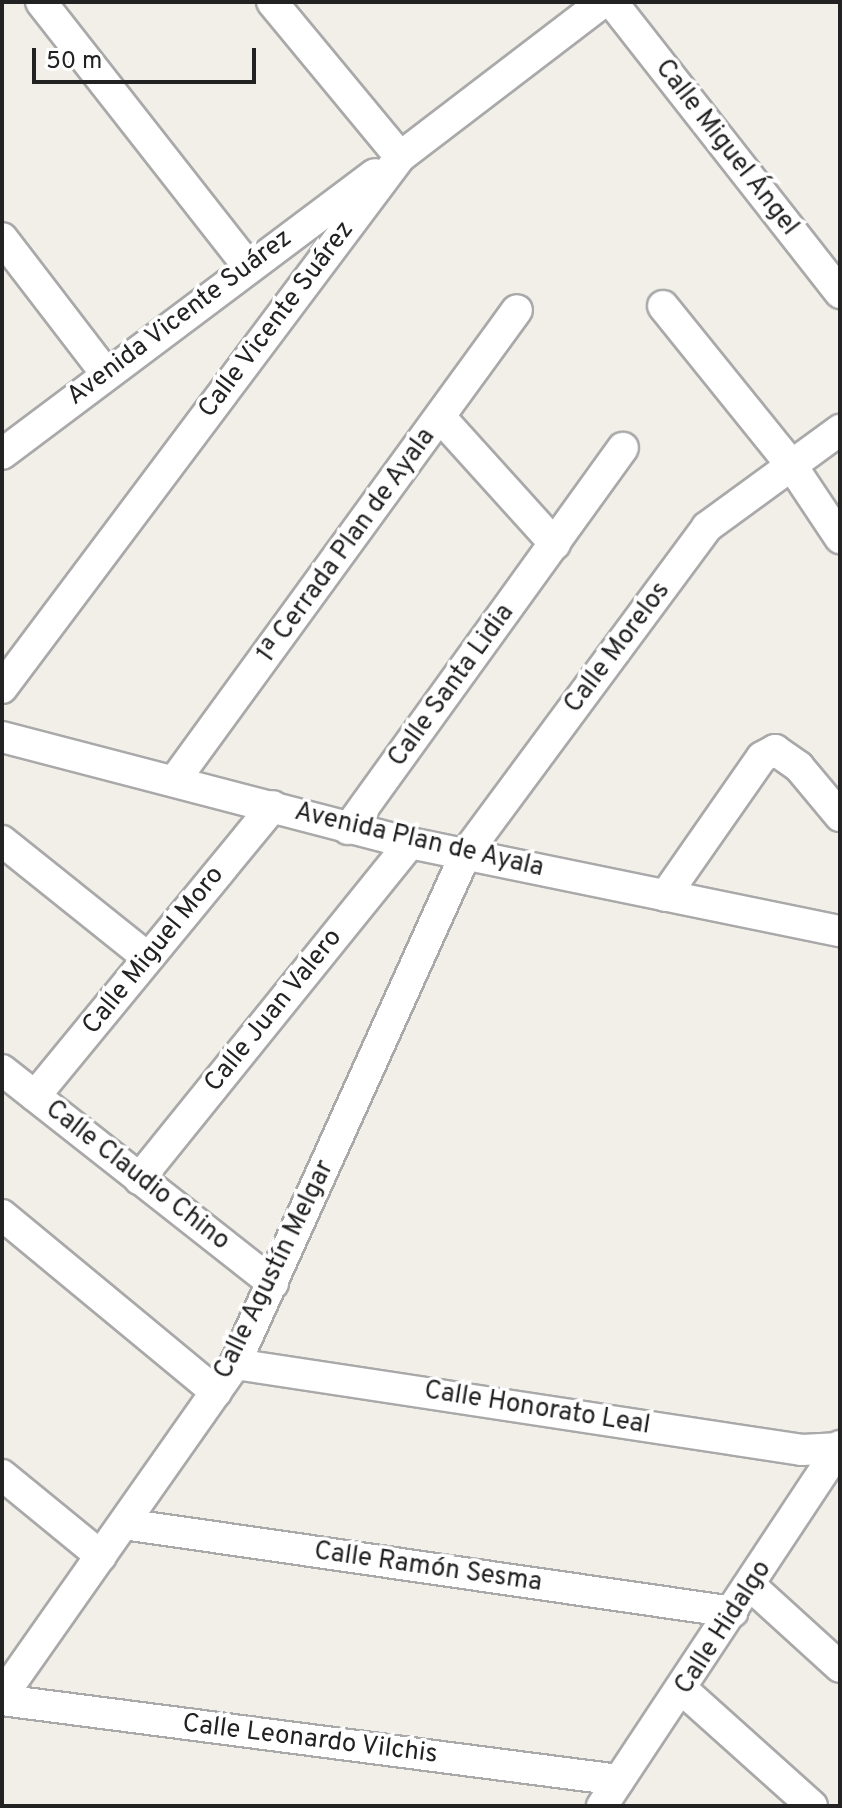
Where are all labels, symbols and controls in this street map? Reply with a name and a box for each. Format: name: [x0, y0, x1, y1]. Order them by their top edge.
scale bar: [36, 32, 260, 82]
text: 50 m: [46, 47, 102, 77]
street label: Calle Miguel Ángel: [647, 53, 805, 243]
street label: Calle Vicente Suárez: [193, 215, 361, 425]
street label: Avenida Vicente Suárez: [61, 223, 299, 413]
street label: 1ª Cerrada Plan de Ayala: [251, 422, 443, 670]
street label: Calle Morelos: [559, 576, 677, 720]
street label: Calle Santa Lidia: [383, 599, 521, 773]
street label: Avenida Plan de Ayala: [291, 797, 547, 885]
street label: Calle Miguel Moro: [77, 861, 231, 1041]
street label: Calle Juan Valero: [198, 923, 350, 1099]
street label: Calle Claudio Chino: [39, 1094, 235, 1258]
street label: Calle Agustín Melgar: [208, 1155, 342, 1385]
street label: Calle Honorato Leal: [422, 1376, 652, 1442]
street label: Calle Ramón Sesma: [312, 1537, 544, 1599]
street label: Calle Hidalgo: [669, 1555, 779, 1701]
street label: Calle Leonardo Vilchis: [180, 1709, 440, 1771]

